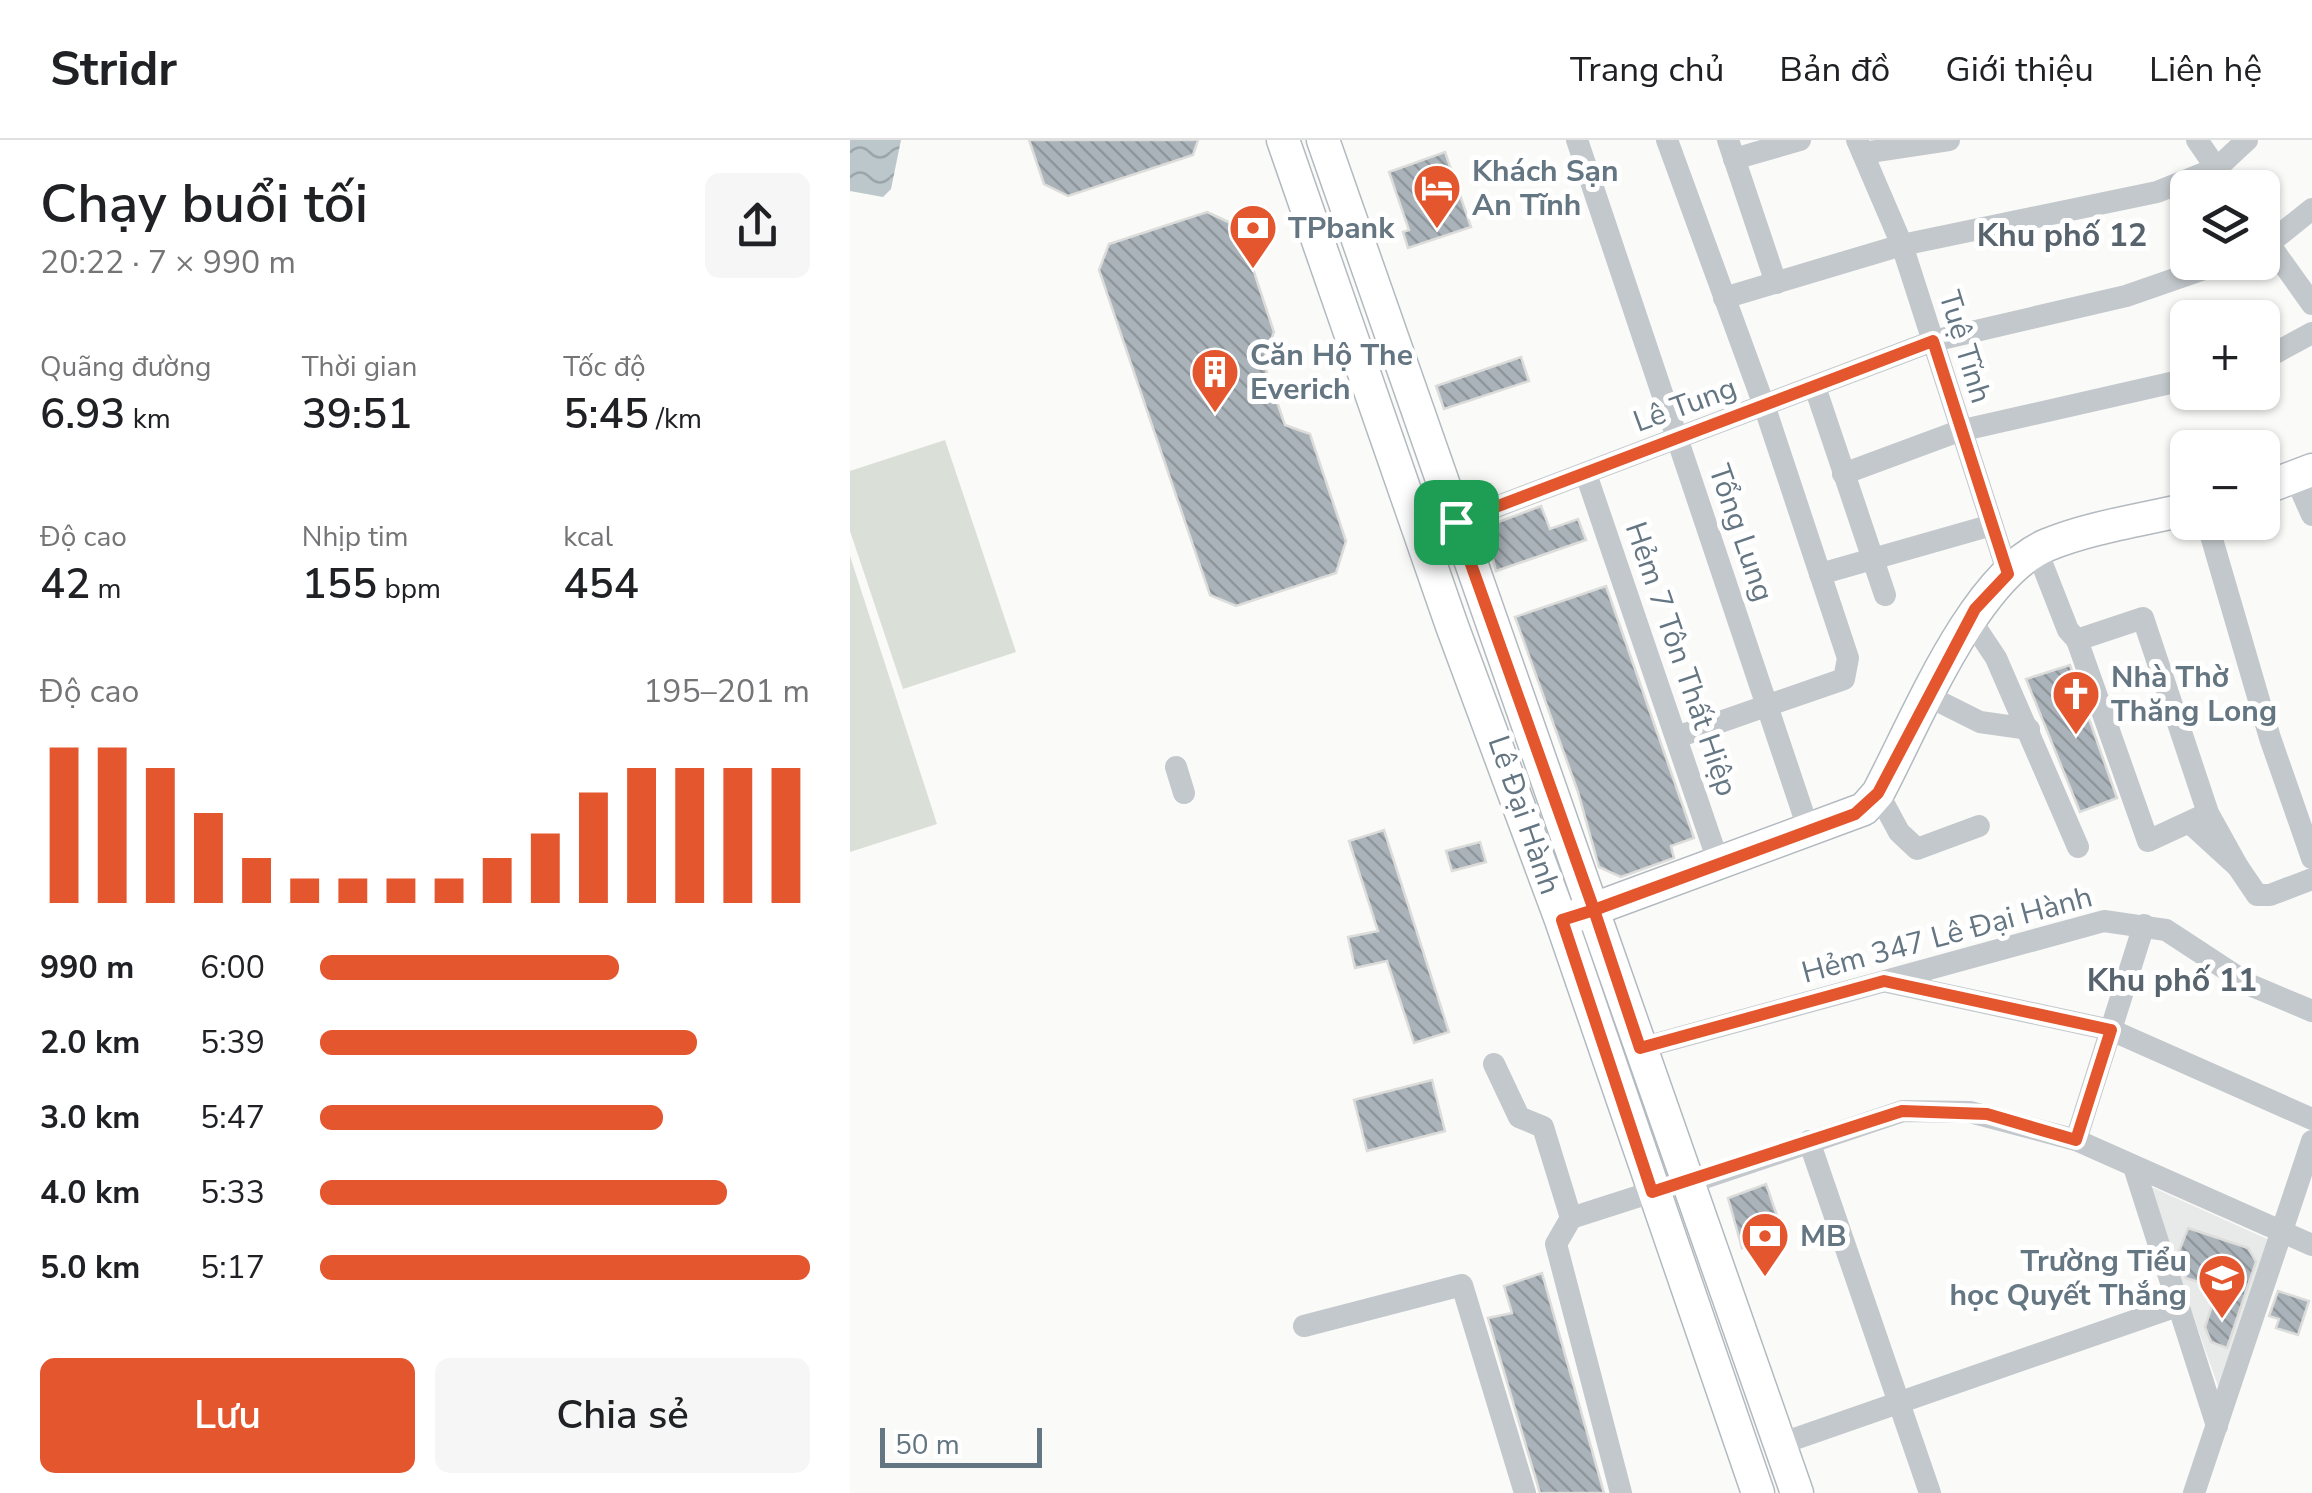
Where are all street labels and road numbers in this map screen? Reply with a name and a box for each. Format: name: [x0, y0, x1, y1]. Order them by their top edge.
street label: Tuệ Tĩnh: [1929, 286, 2001, 408]
street label: Lê Tung: [1628, 367, 1742, 443]
street label: Tổng Lung: [1698, 459, 1784, 607]
street label: Hẻm 7 Tôn Thất Hiệp: [1615, 516, 1747, 802]
street label: Lê Đại Hành: [1478, 730, 1570, 900]
street label: Hẻm 347 Lê Đại Hành: [1797, 876, 2097, 994]

